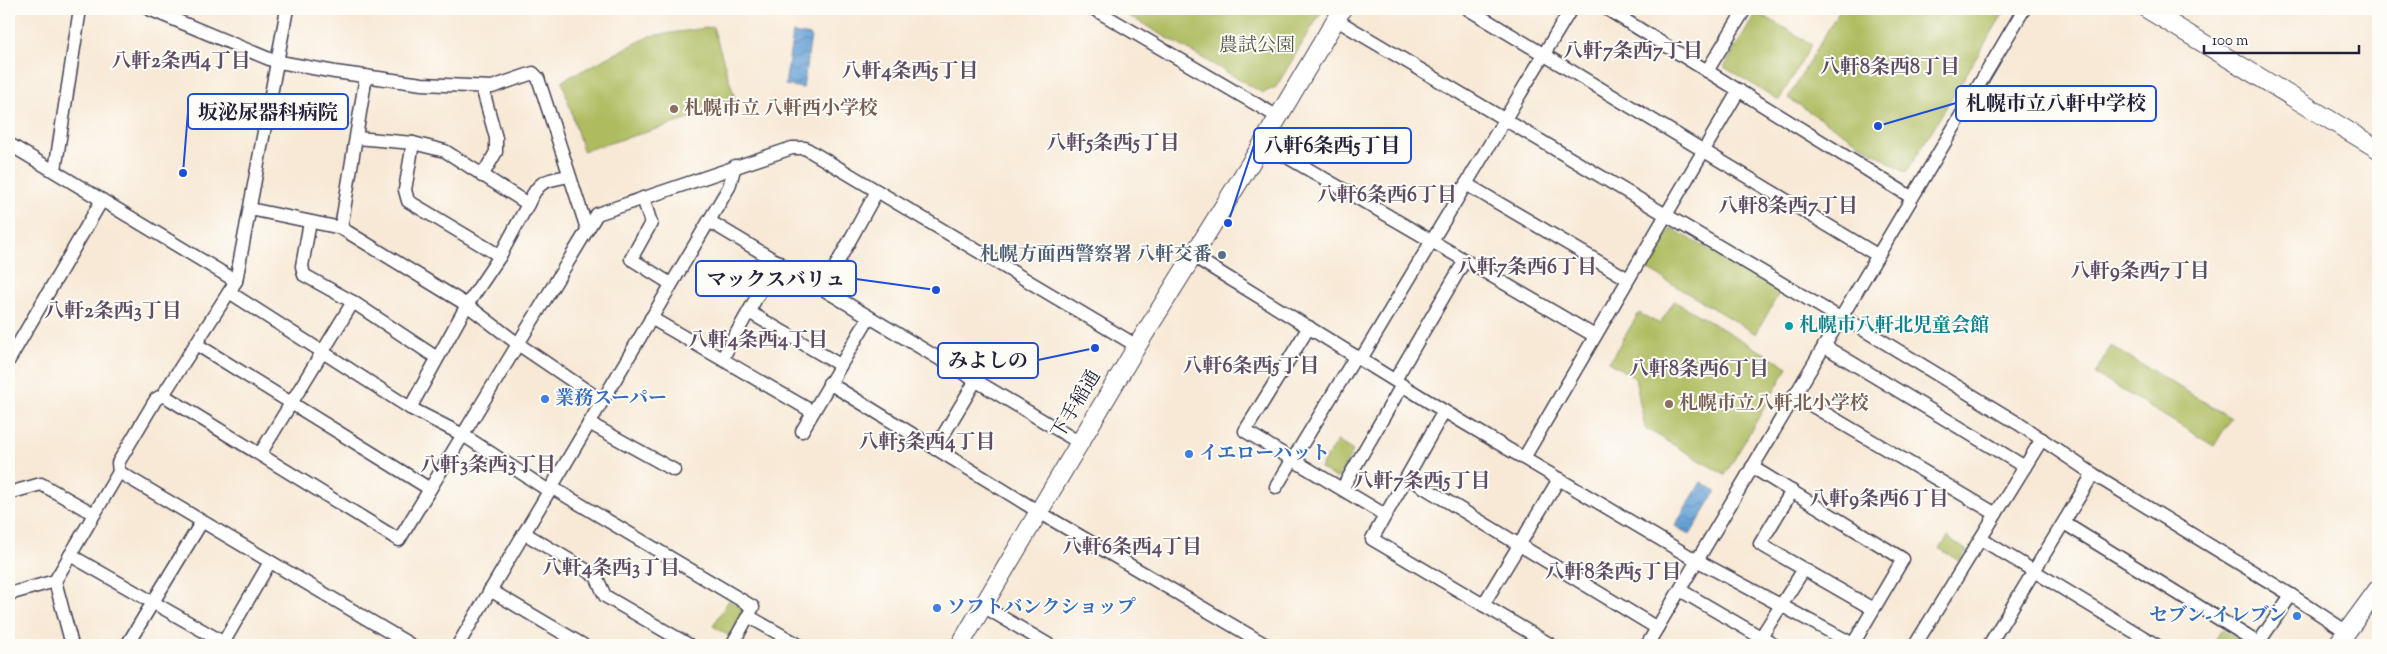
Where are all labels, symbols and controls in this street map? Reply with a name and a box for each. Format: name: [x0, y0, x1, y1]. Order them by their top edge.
scale bar: [2204, 22, 2360, 54]
text: 100 m: [2212, 31, 2249, 52]
park label: 農試公園: [1219, 33, 1295, 60]
district label: 八軒7条西7丁目: [1563, 38, 1703, 67]
district label: 八軒2条西4丁目: [111, 48, 251, 77]
district label: 八軒8条西8丁目: [1820, 54, 1960, 83]
district label: 八軒4条西5丁目: [842, 58, 978, 87]
callout: 札幌市立八軒中学校: [1956, 86, 2156, 121]
text: 札幌市立八軒中学校: [1966, 91, 2146, 120]
callout: 坂泌尿器科病院: [188, 94, 348, 129]
place label: 札幌市立 八軒西小学校: [684, 96, 878, 123]
text: 坂泌尿器科病院: [198, 100, 338, 129]
marker: 札幌市立 八軒西小学校: [668, 103, 680, 115]
callout: 八軒6条西5丁目: [1254, 128, 1411, 163]
district label: 八軒5条西5丁目: [1046, 130, 1180, 159]
text: 八軒6条西5丁目: [1264, 133, 1400, 162]
district label: 八軒6条西6丁目: [1317, 182, 1457, 211]
district label: 八軒8条西7丁目: [1718, 193, 1858, 222]
place label: 札幌方面西警察署 八軒交番: [980, 242, 1212, 269]
marker: 札幌方面西警察署 八軒交番: [1216, 249, 1228, 261]
district label: 八軒7条西6丁目: [1457, 254, 1597, 283]
district label: 八軒9条西7丁目: [2070, 258, 2210, 287]
callout: マックスバリュ: [696, 261, 856, 296]
text: マックスバリュ: [707, 267, 845, 296]
district label: 八軒2条西3丁目: [44, 298, 182, 327]
place label: 札幌市八軒北児童会館: [1799, 313, 1989, 340]
marker: 札幌市八軒北児童会館: [1783, 320, 1795, 332]
district label: 八軒4条西4丁目: [688, 327, 828, 356]
callout: みよしの: [938, 343, 1038, 378]
text: みよしの: [948, 348, 1028, 377]
district label: 八軒6条西5丁目: [1183, 353, 1319, 382]
district label: 八軒8条西6丁目: [1629, 356, 1769, 385]
street label: 下手稲通: [1046, 365, 1108, 445]
place label: 業務スーパー: [555, 386, 667, 413]
place label: 札幌市立八軒北小学校: [1679, 391, 1869, 418]
marker: 業務スーパー: [539, 393, 551, 405]
marker: 札幌市立八軒北小学校: [1663, 398, 1675, 410]
district label: 八軒5条西4丁目: [859, 429, 995, 458]
place label: イエローハット: [1199, 441, 1330, 468]
marker: イエローハット: [1183, 448, 1195, 460]
district label: 八軒3条西3丁目: [420, 452, 556, 481]
district label: 八軒7条西5丁目: [1354, 468, 1490, 497]
district label: 八軒9条西6丁目: [1809, 486, 1949, 515]
district label: 八軒6条西4丁目: [1062, 534, 1202, 563]
district label: 八軒4条西3丁目: [542, 555, 680, 584]
district label: 八軒8条西5丁目: [1545, 559, 1681, 588]
place label: ソフトバンクショップ: [947, 595, 1136, 622]
marker: ソフトバンクショップ: [931, 602, 943, 614]
place label: セブン-イレブン: [2149, 603, 2287, 630]
marker: セブン-イレブン: [2291, 610, 2303, 622]

